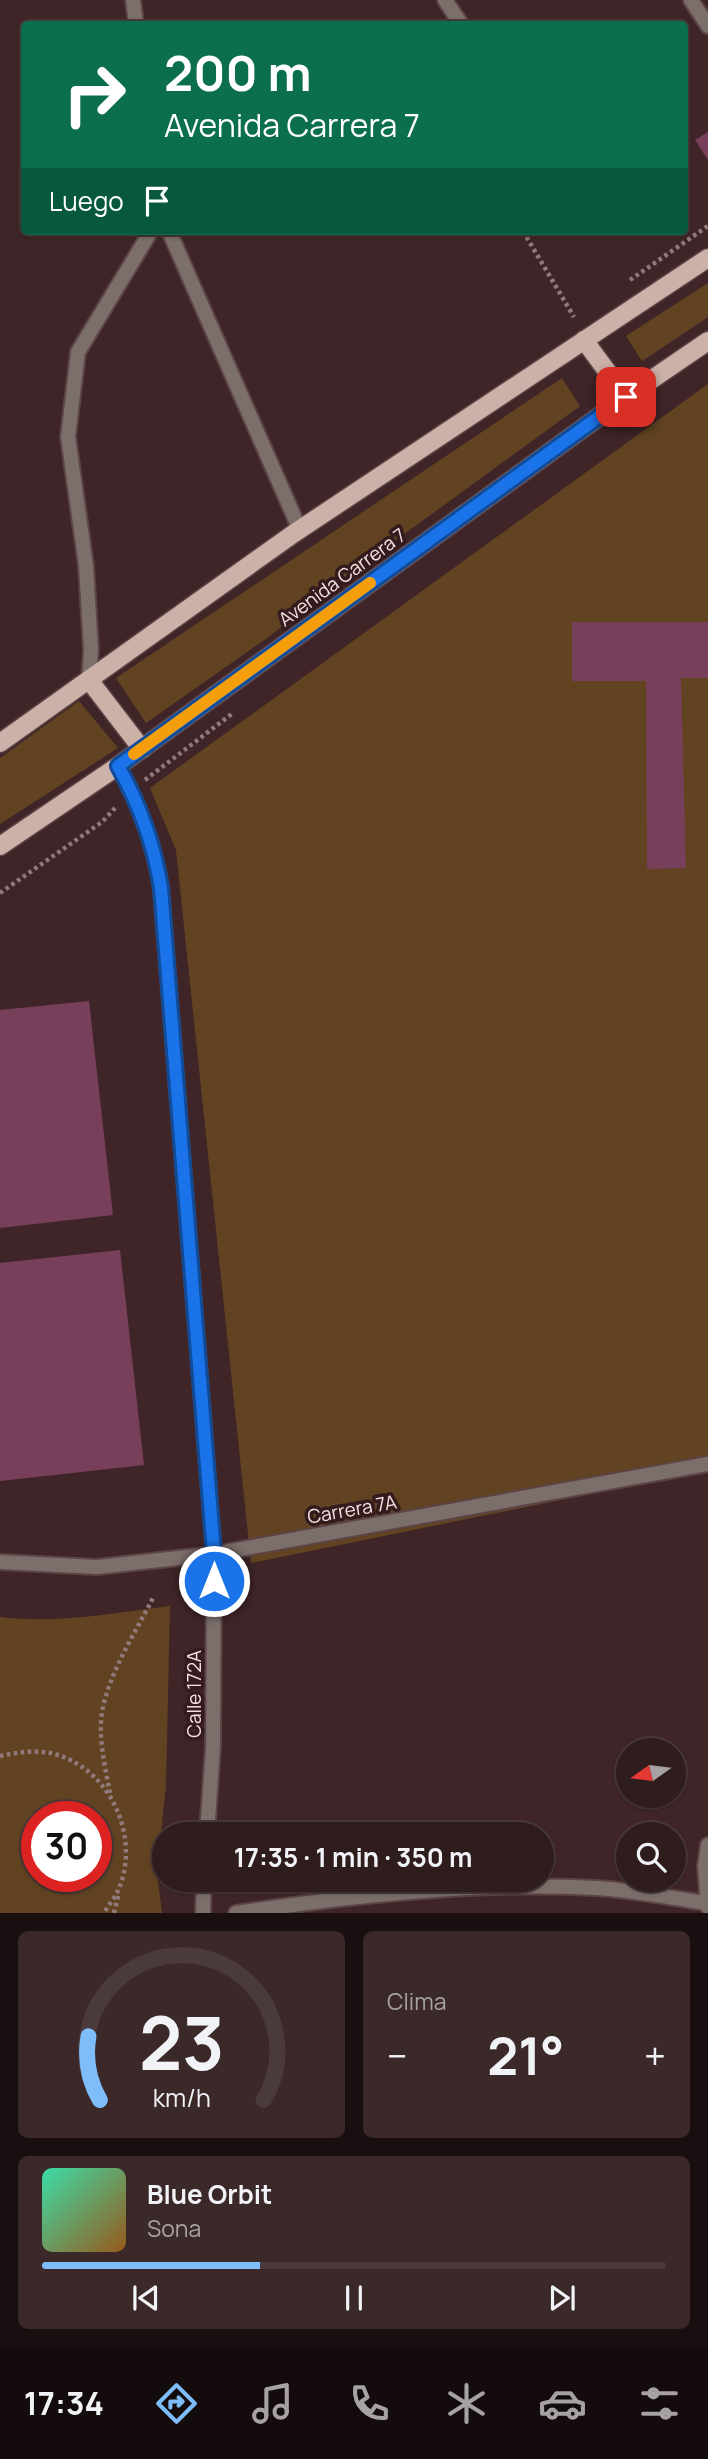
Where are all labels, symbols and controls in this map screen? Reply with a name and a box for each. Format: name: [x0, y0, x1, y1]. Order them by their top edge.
text: 200 m: [164, 39, 312, 106]
icon: right: [49, 49, 140, 140]
text: Avenida Carrera 7: [164, 103, 420, 147]
icon: arrive: [138, 182, 176, 220]
text: Luego: [49, 183, 124, 219]
pin: [596, 367, 656, 427]
icon: arrive: [607, 378, 645, 416]
street label: Avenida Carrera 7: [273, 522, 411, 632]
street label: Carrera 7A: [305, 1488, 399, 1530]
position arrow: [177, 1544, 251, 1618]
street label: Calle 172A: [181, 1650, 207, 1738]
north arrow: [616, 1738, 686, 1808]
map controls: [616, 1738, 686, 1892]
speed limit sign: 30: [21, 1801, 112, 1892]
button: search: [616, 1822, 686, 1892]
text: 17:35 · 1 min · 350 m: [234, 1839, 472, 1875]
text: Clima: [387, 1985, 446, 2017]
text: 23: [139, 1993, 224, 2093]
text: 21°: [487, 2020, 564, 2091]
text: −: [387, 2029, 408, 2081]
text: +: [644, 2029, 666, 2081]
text: km/h: [152, 2080, 211, 2115]
text: Blue Orbit: [147, 2176, 272, 2212]
text: Sona: [147, 2212, 201, 2244]
icon: previous: [127, 2279, 165, 2317]
icon: pause: [335, 2279, 373, 2317]
icon: next: [543, 2279, 581, 2317]
icon: directions: [152, 2379, 201, 2428]
icon: music: [248, 2379, 297, 2428]
icon: phone: [345, 2379, 394, 2428]
icon: climate: [442, 2379, 491, 2428]
icon: car: [538, 2379, 587, 2428]
icon: filters: [635, 2379, 684, 2428]
text: 17:34: [24, 2381, 104, 2425]

